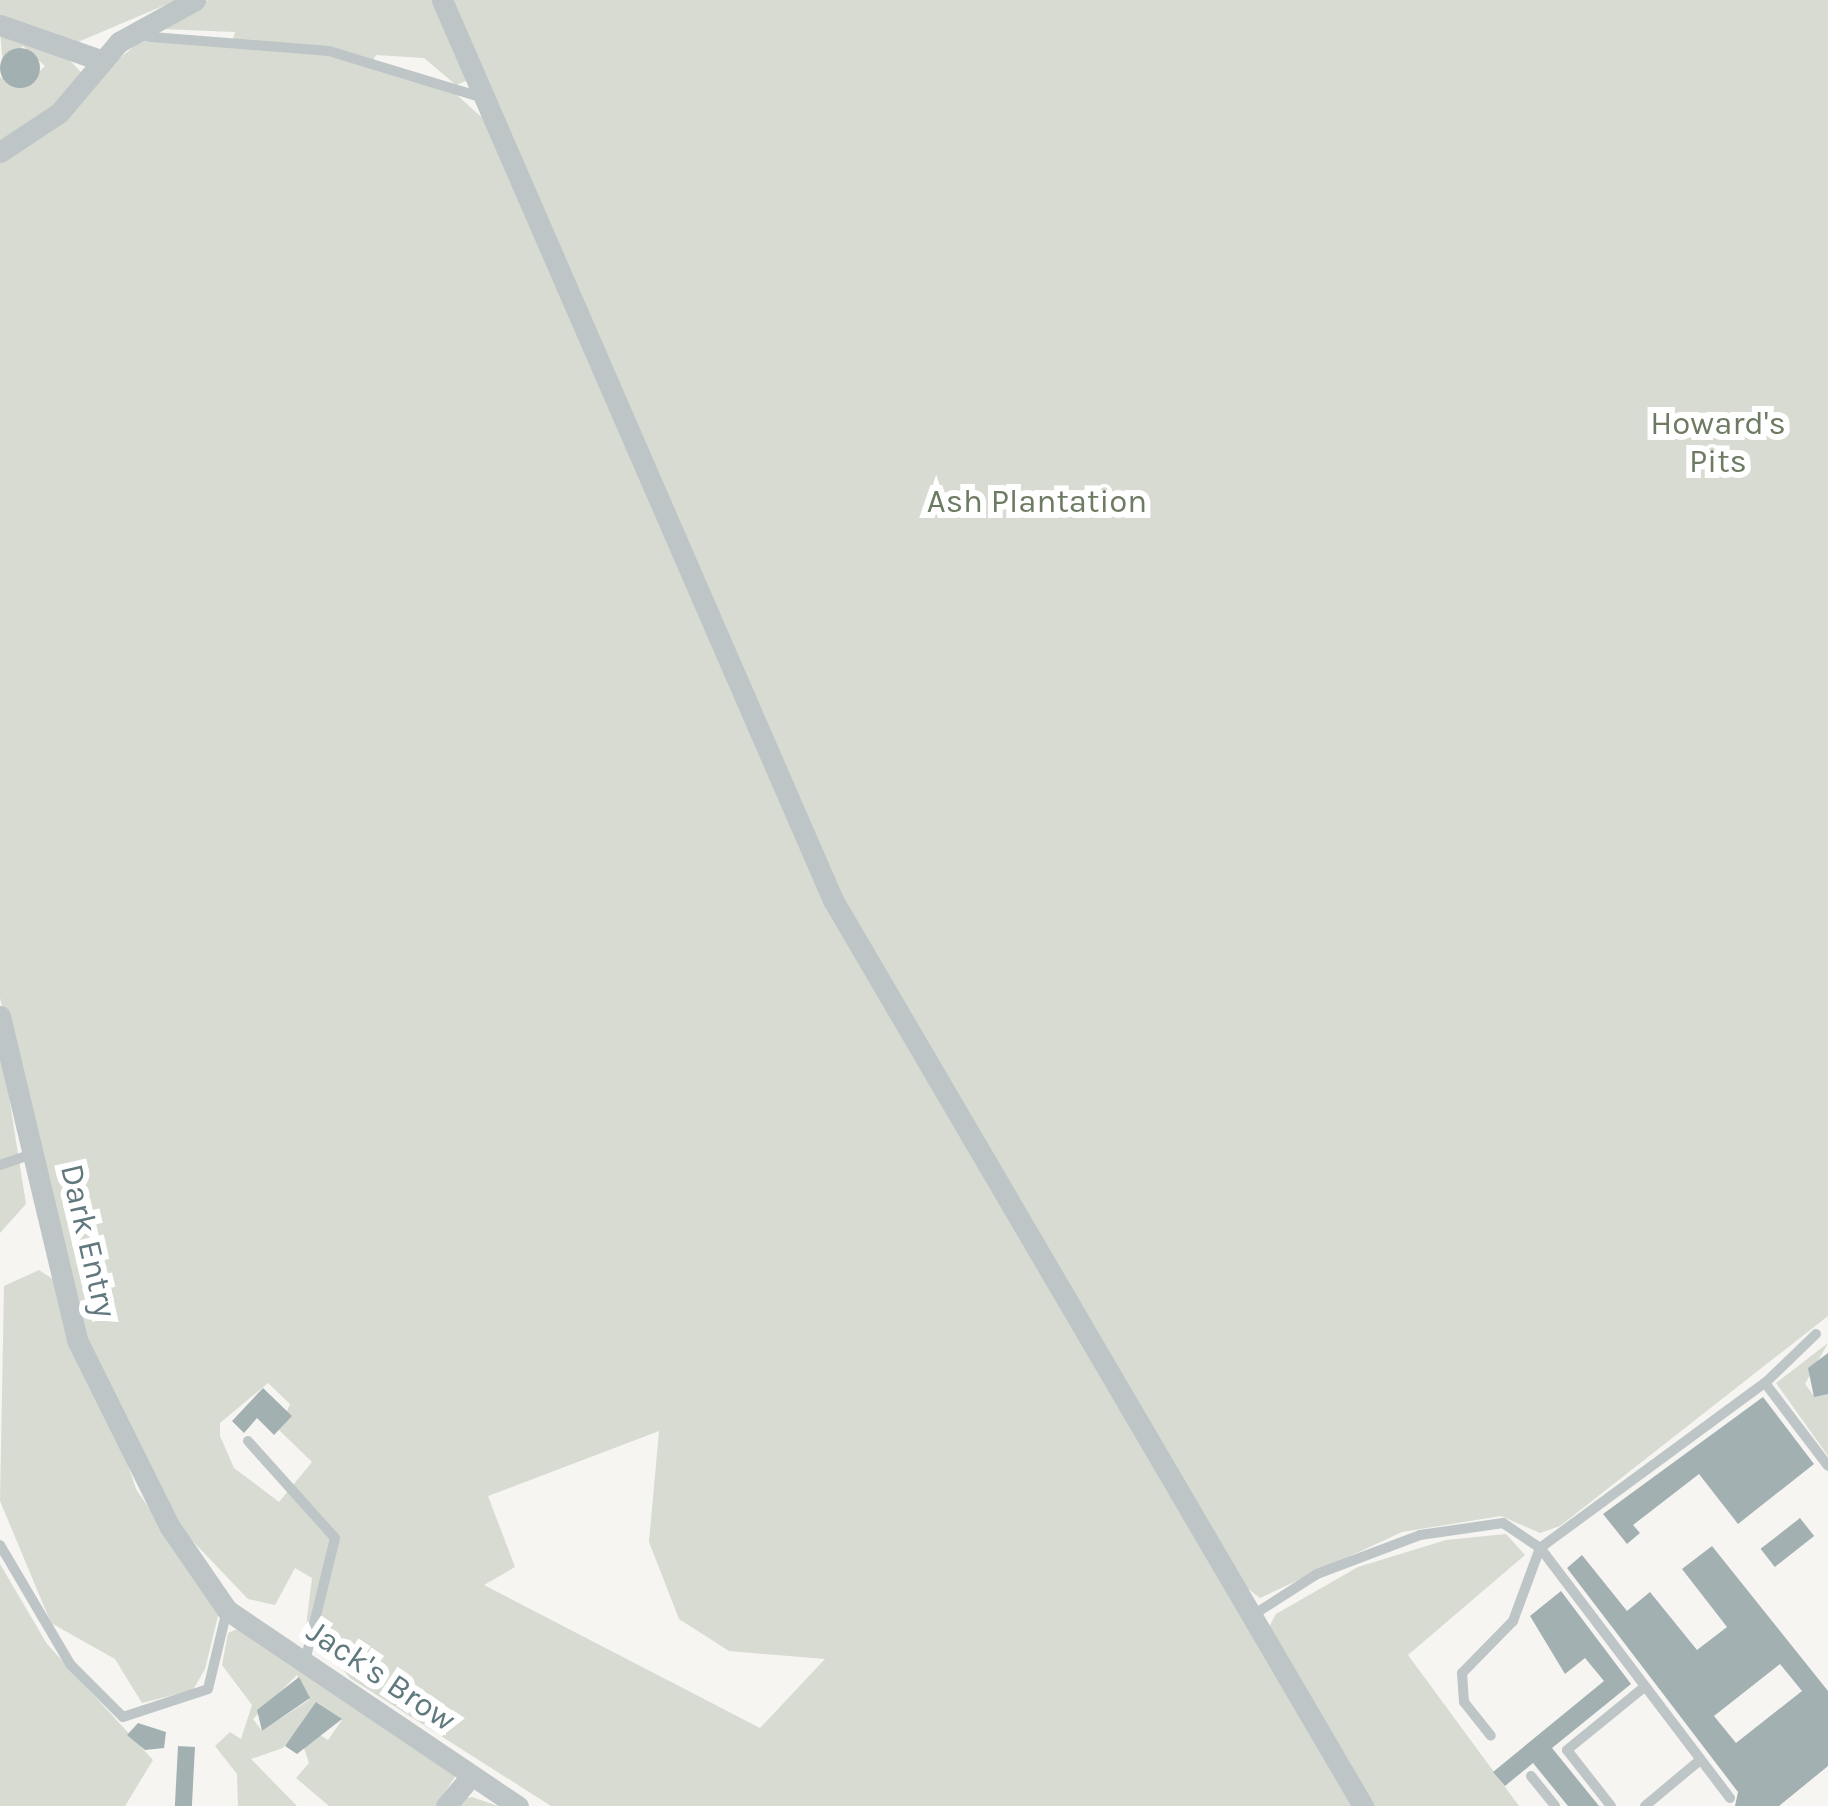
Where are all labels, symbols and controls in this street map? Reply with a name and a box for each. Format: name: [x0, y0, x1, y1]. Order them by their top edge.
park label: Howard's Pits: [1650, 404, 1786, 482]
park label: Ash Plantation: [927, 482, 1147, 522]
street label: Dark Entry: [51, 1160, 125, 1322]
street label: Jack's Brow: [299, 1612, 463, 1740]

